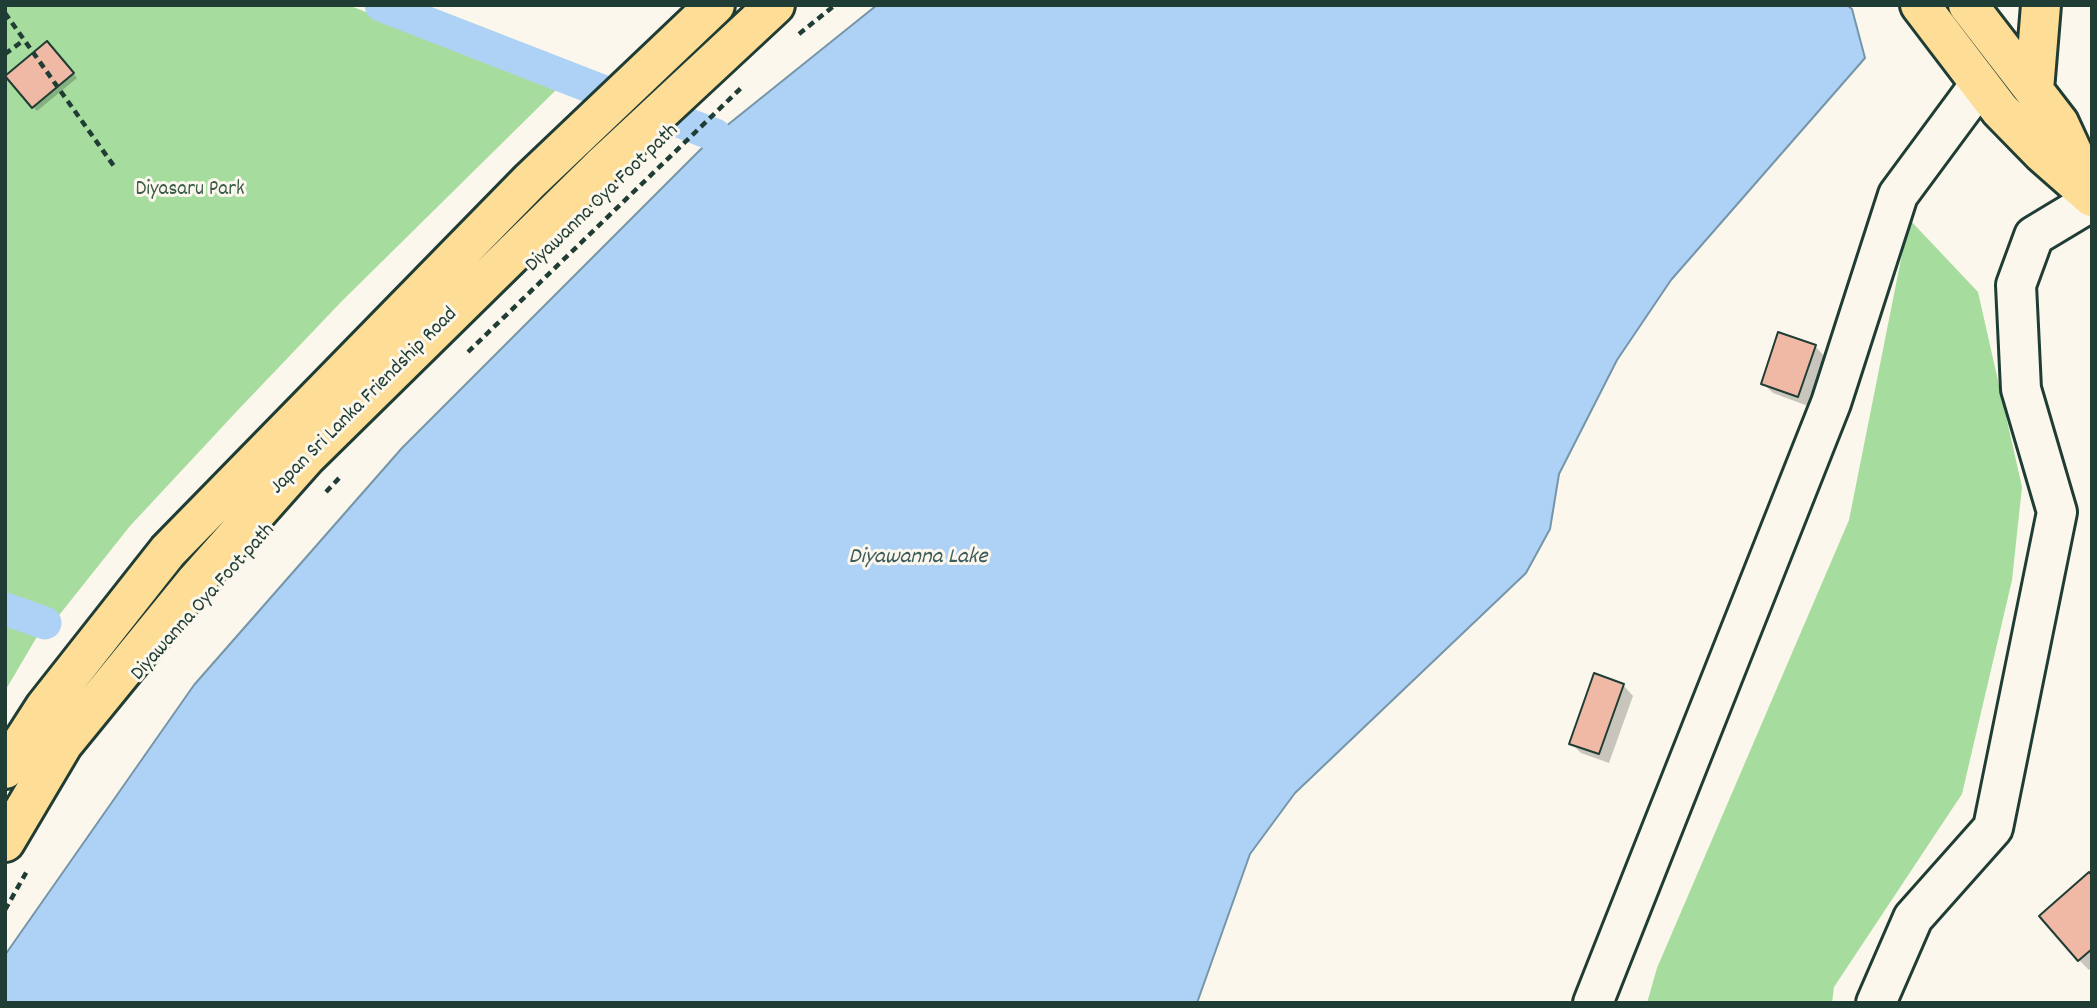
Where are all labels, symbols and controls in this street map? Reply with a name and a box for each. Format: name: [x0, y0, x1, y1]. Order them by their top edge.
street label: Diyawanna Oya Foot path: [521, 119, 685, 279]
park label: Diyasaru Park: [135, 178, 245, 204]
street label: Japan Sri Lanka Friendship Road: [266, 303, 464, 501]
street label: Diyawanna Oya Foot path: [127, 519, 281, 687]
water label: Diyawanna Lake: [849, 545, 987, 573]

